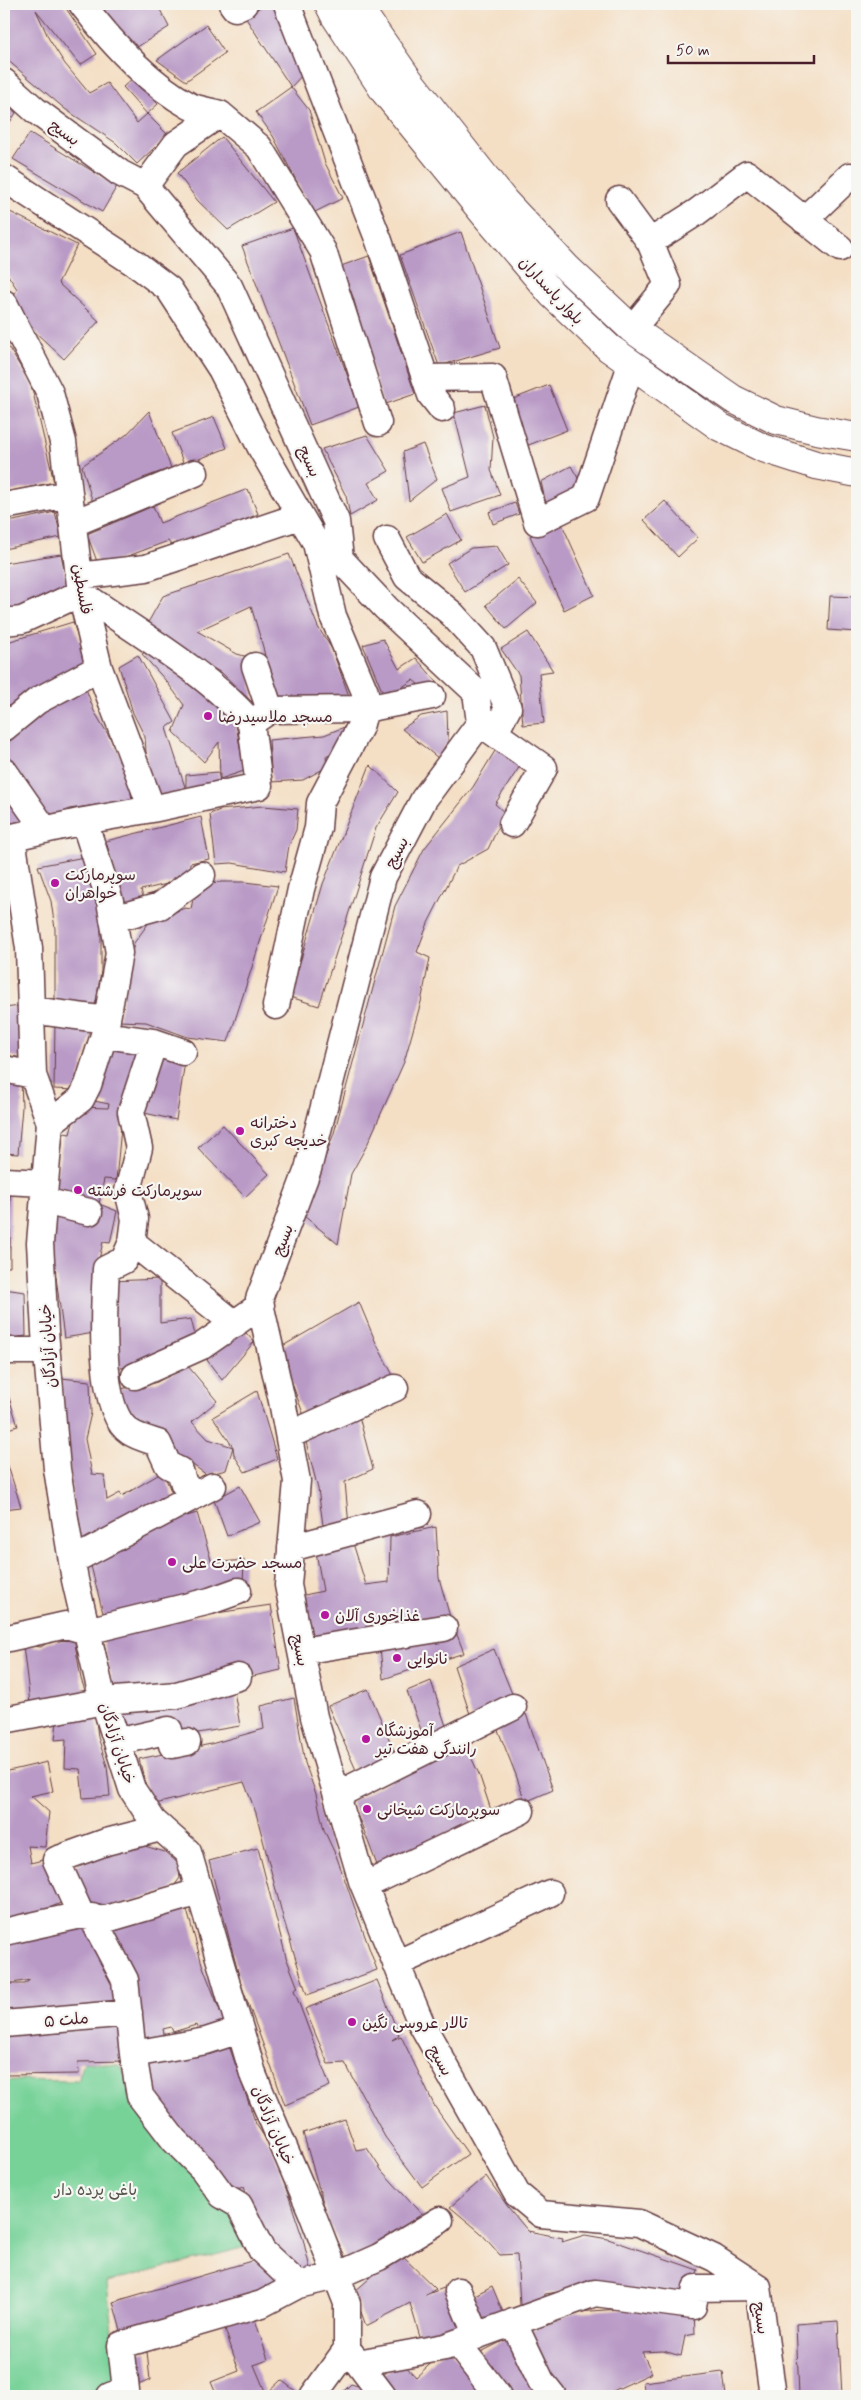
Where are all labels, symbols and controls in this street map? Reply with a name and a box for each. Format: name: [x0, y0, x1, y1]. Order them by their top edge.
scale bar: [668, 32, 815, 64]
text: 50 m: [676, 41, 710, 61]
street label: بسیج: [45, 115, 83, 151]
street label: بلوار پاسداران: [514, 252, 588, 330]
street label: بسیج: [292, 442, 325, 481]
street label: فلسطین: [67, 562, 96, 616]
place label: مسجد ملاسیدرضا: [218, 707, 333, 728]
marker: مسجد ملاسیدرضا: [202, 710, 214, 722]
street label: بسیج: [380, 833, 414, 872]
place label: سوپرمارکت خواهران: [65, 865, 136, 904]
marker: سوپرمارکت خواهران: [49, 877, 61, 889]
place label: دخترانه خدیجه کبری: [250, 1113, 328, 1152]
marker: دخترانه خدیجه کبری: [234, 1125, 246, 1137]
place label: سوپرمارکت فرشته: [88, 1181, 202, 1202]
marker: سوپرمارکت فرشته: [72, 1184, 84, 1196]
street label: بسیج: [268, 1222, 299, 1260]
street label: خیابان آزادگان: [35, 1303, 62, 1389]
place label: مسجد حضرت علی: [182, 1553, 302, 1574]
marker: مسجد حضرت علی: [166, 1556, 178, 1568]
place label: غذاخوری آلان: [335, 1606, 420, 1627]
marker: غذاخوری آلان: [319, 1609, 331, 1621]
street label: بسیج: [286, 1632, 313, 1668]
place label: نانوایی: [407, 1649, 449, 1670]
marker: نانوایی: [391, 1652, 403, 1664]
street label: خیابان آزادگان: [93, 1700, 140, 1787]
place label: آموزشگاه رانندگی هفت تیر: [374, 1721, 477, 1760]
marker: آموزشگاه رانندگی هفت تیر: [360, 1733, 372, 1745]
place label: سوپرمارکت شیخانی: [377, 1800, 500, 1821]
marker: سوپرمارکت شیخانی: [361, 1803, 373, 1815]
street label: ملت ۵: [43, 2008, 89, 2033]
place label: تالار عروسی نگین: [362, 2013, 468, 2034]
marker: تالار عروسی نگین: [346, 2016, 358, 2028]
street label: بسیج: [423, 2041, 457, 2080]
street label: خیابان آزادگان: [246, 2082, 299, 2169]
park label: باغی پرده دار: [53, 2180, 137, 2201]
street label: بسیج: [748, 2301, 773, 2336]

